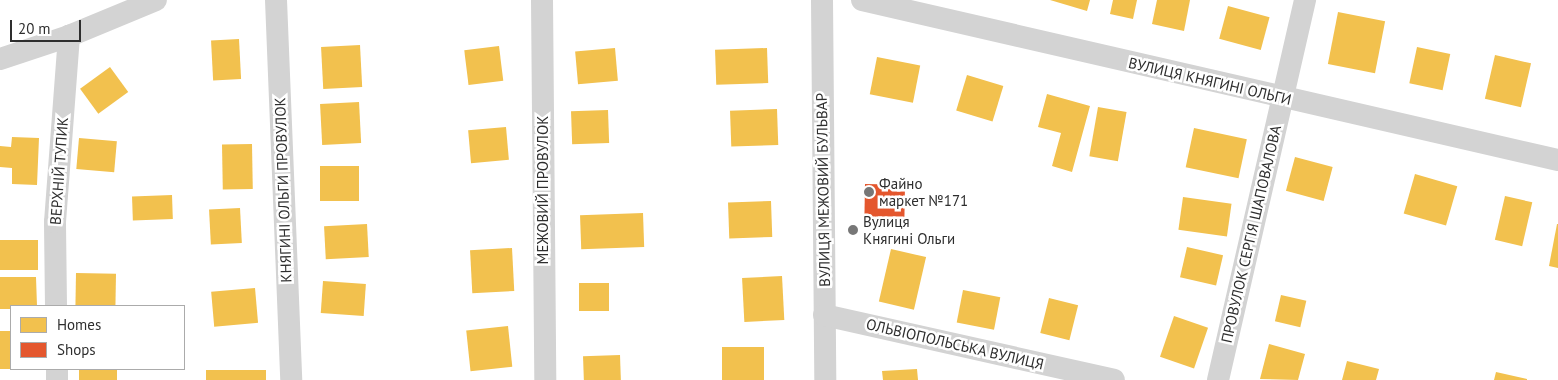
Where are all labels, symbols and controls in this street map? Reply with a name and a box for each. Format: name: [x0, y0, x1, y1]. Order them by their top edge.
scale bar: [12, 10, 84, 42]
text: 20 m: [18, 19, 51, 38]
street label: ВУЛИЦЯ КНЯГИНІ ОЛЬГИ: [1127, 53, 1293, 109]
street label: ВУЛИЦЯ МЕЖОВИЙ БУЛЬВАР: [812, 93, 834, 287]
street label: КНЯГИНІ ОЛЬГИ ПРОВУЛОК: [271, 97, 295, 283]
street label: ВЕРХНІЙ ТУПИК: [46, 116, 72, 226]
street label: МЕЖОВИЙ ПРОВУЛОК: [534, 116, 552, 264]
street label: ПРОВУЛОК СЕРГІЯ ШАПОВАЛОВА: [1217, 123, 1285, 345]
place label: Файно маркет №171: [879, 174, 969, 209]
marker: Файно маркет №171: [863, 186, 875, 198]
place label: Вулиця Княгині Ольги: [863, 212, 955, 247]
marker: Вулиця Княгині Ольги: [847, 224, 859, 236]
legend: [10, 305, 185, 370]
text: Homes: [57, 315, 101, 334]
street label: ОЛЬВІОПОЛЬСЬКА ВУЛИЦЯ: [864, 315, 1046, 373]
text: Shops: [57, 340, 96, 359]

